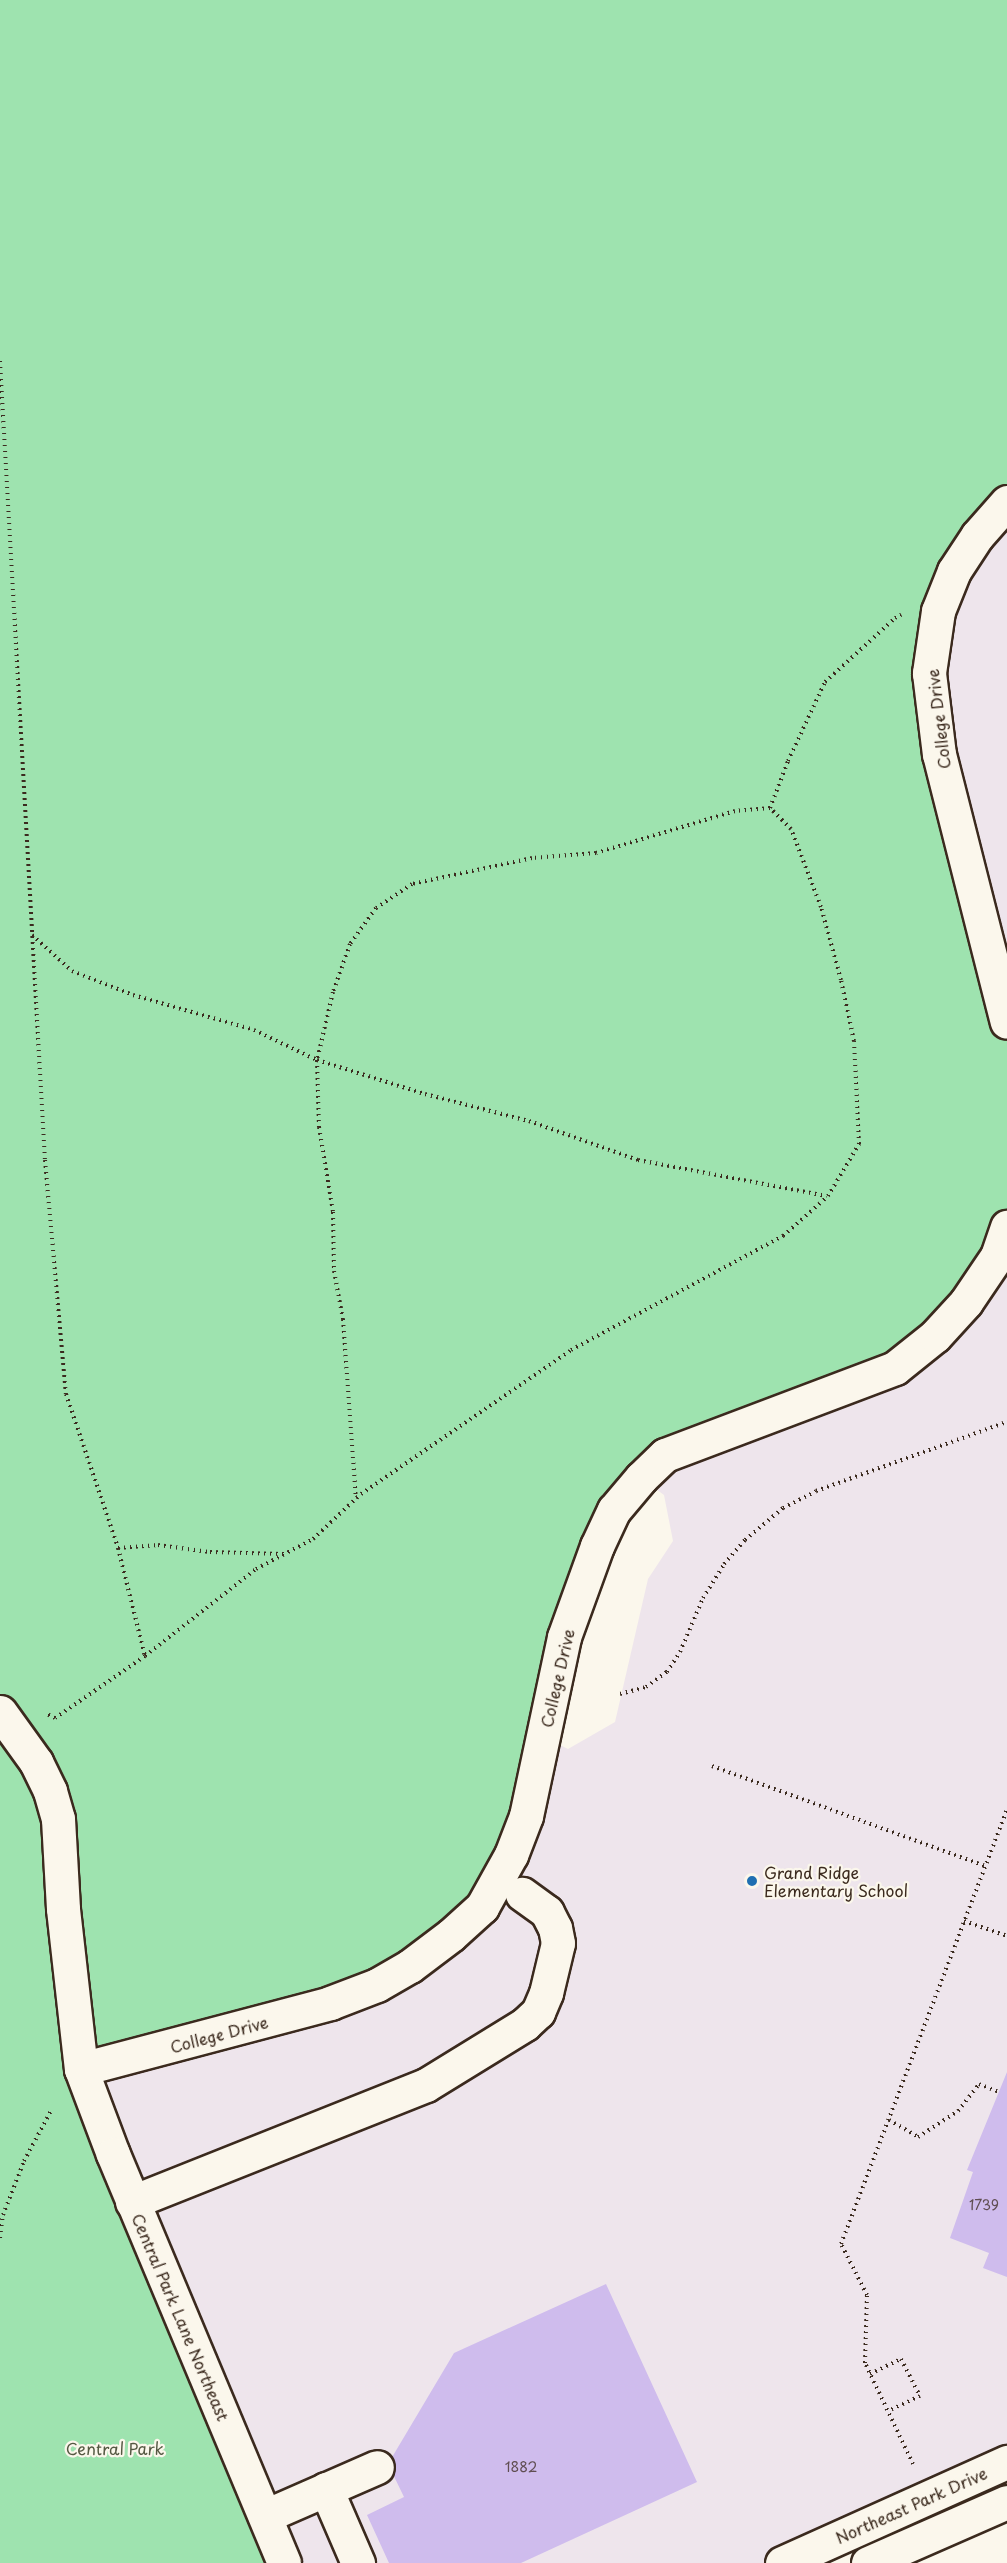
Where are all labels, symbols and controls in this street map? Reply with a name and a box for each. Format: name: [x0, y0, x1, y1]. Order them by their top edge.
street label: College Drive: [922, 667, 954, 771]
street label: College Drive: [536, 1626, 578, 1730]
place label: Grand Ridge Elementary School: [764, 1862, 908, 1900]
marker: Grand Ridge Elementary School: [745, 1874, 759, 1888]
street label: College Drive: [167, 2012, 271, 2056]
house number: 1739: [969, 2197, 999, 2213]
street label: Central Park Lane Northeast: [129, 2210, 233, 2424]
park label: Central Park: [66, 2438, 164, 2458]
house number: 1882: [505, 2459, 537, 2475]
street label: Northeast Park Drive: [832, 2463, 990, 2547]

